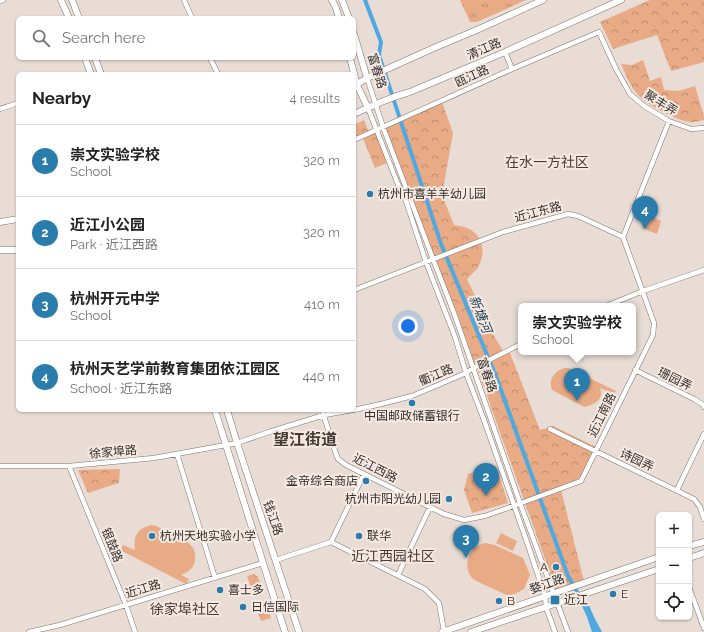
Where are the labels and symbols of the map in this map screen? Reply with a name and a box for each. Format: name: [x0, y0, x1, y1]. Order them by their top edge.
street label: 清江路: [465, 36, 503, 62]
street label: 富春路: [365, 52, 389, 90]
street label: 瓯江路: [453, 62, 491, 90]
street label: 聚丰弄: [642, 88, 680, 118]
district label: 在水一方社区: [505, 154, 589, 170]
place label: 杭州市喜羊羊幼儿园: [378, 187, 486, 201]
marker: 杭州市喜羊羊幼儿园: [365, 189, 375, 199]
pin: 4: [632, 196, 658, 229]
street label: 近江东路: [513, 199, 563, 225]
water label: 新塘河: [466, 293, 496, 338]
your location: [398, 316, 418, 336]
street label: 富春路: [475, 356, 499, 394]
street label: 衢江路: [417, 362, 455, 388]
street label: 珊园弄: [656, 365, 694, 393]
pin: 1: [564, 368, 590, 401]
street label: 近江南路: [585, 390, 619, 440]
marker: 中国邮政储蓄银行: [407, 398, 417, 408]
place label: 中国邮政储蓄银行: [364, 409, 460, 423]
district label: 望江街道: [273, 430, 337, 449]
street label: 徐家埠路: [88, 443, 138, 461]
street label: 诗园弄: [618, 446, 656, 474]
street label: 近江西路: [350, 451, 400, 485]
pin: 2: [473, 463, 499, 496]
place label: 金帝综合商店: [286, 474, 358, 488]
marker: 金帝综合商店: [361, 476, 371, 486]
place label: 杭州市阳光幼儿园: [345, 492, 441, 506]
marker: 杭州市阳光幼儿园: [444, 494, 454, 504]
street label: 钱江路: [261, 499, 285, 537]
pin: 3: [453, 525, 479, 558]
street label: 银鼓路: [99, 526, 125, 564]
place label: 杭州天地实验小学: [160, 529, 256, 543]
place label: 联华: [367, 529, 391, 543]
marker: 杭州天地实验小学: [147, 531, 157, 541]
marker: 联华: [354, 531, 364, 541]
district label: 近江西园社区: [351, 548, 435, 564]
place label: A: [540, 560, 548, 574]
marker: A: [551, 562, 561, 572]
street label: 婺江路: [528, 572, 566, 596]
street label: 近江路: [124, 577, 162, 601]
place label: 喜士多: [228, 583, 264, 597]
marker: 喜士多: [215, 585, 225, 595]
place label: E: [621, 587, 628, 601]
marker: E: [608, 589, 618, 599]
place label: 近江: [564, 593, 588, 607]
place label: B: [507, 594, 515, 608]
marker: 近江: [549, 594, 561, 606]
marker: B: [494, 596, 504, 606]
place label: 日信国际: [251, 600, 299, 614]
district label: 徐家埠社区: [150, 601, 220, 617]
marker: 日信国际: [238, 602, 248, 612]

